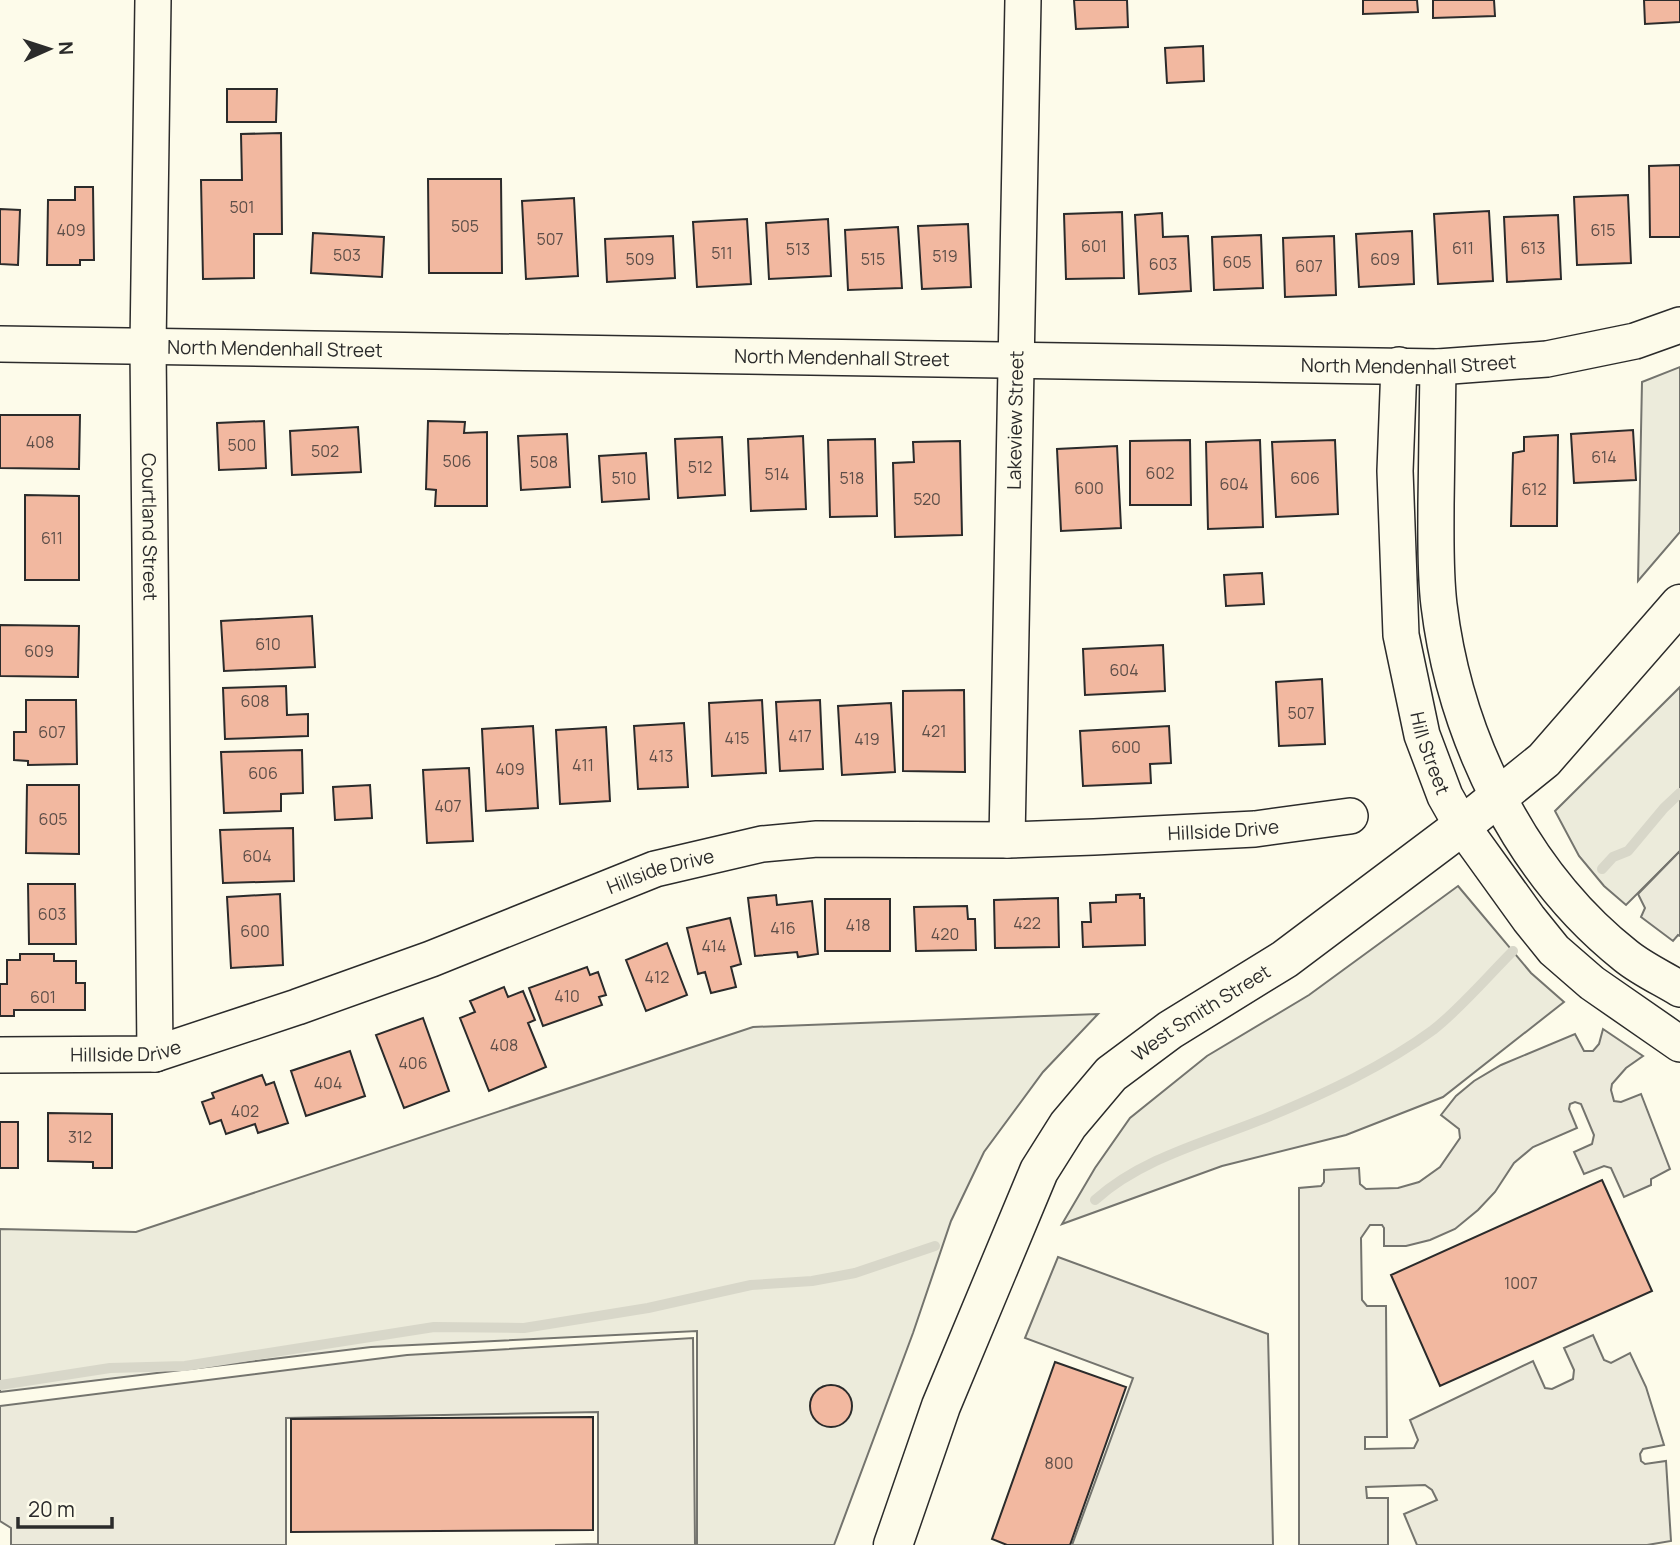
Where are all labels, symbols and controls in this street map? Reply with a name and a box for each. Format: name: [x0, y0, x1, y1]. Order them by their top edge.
north arrow: [14, 14, 84, 84]
text: N: [53, 41, 79, 56]
house number: 501: [229, 196, 255, 218]
house number: 505: [451, 215, 479, 237]
house number: 409: [56, 219, 86, 241]
house number: 615: [1590, 219, 1616, 241]
house number: 507: [536, 228, 564, 250]
house number: 601: [1081, 235, 1107, 257]
house number: 611: [1452, 237, 1474, 259]
house number: 613: [1521, 237, 1545, 259]
house number: 513: [786, 238, 810, 260]
house number: 511: [711, 242, 733, 264]
house number: 503: [333, 244, 361, 266]
house number: 519: [932, 245, 958, 267]
house number: 509: [626, 248, 654, 270]
house number: 515: [861, 248, 885, 270]
house number: 609: [1370, 248, 1400, 270]
house number: 605: [1223, 251, 1251, 273]
house number: 603: [1149, 253, 1177, 275]
house number: 607: [1295, 255, 1323, 277]
street label: North Mendenhall Street: [167, 334, 383, 363]
street label: North Mendenhall Street: [734, 343, 950, 372]
street label: North Mendenhall Street: [1301, 348, 1517, 380]
street label: Lakeview Street: [1001, 350, 1029, 490]
house number: 408: [26, 431, 54, 453]
house number: 500: [228, 434, 256, 456]
house number: 502: [311, 440, 339, 462]
house number: 614: [1591, 446, 1617, 468]
house number: 506: [443, 450, 471, 472]
house number: 508: [530, 451, 558, 473]
street label: Courtland Street: [136, 453, 164, 601]
house number: 512: [688, 456, 712, 478]
house number: 602: [1146, 462, 1174, 484]
house number: 514: [765, 463, 789, 485]
house number: 510: [611, 467, 637, 489]
house number: 518: [840, 467, 864, 489]
house number: 606: [1290, 467, 1320, 489]
house number: 604: [1219, 473, 1249, 495]
house number: 600: [1074, 477, 1104, 499]
house number: 612: [1521, 478, 1547, 500]
house number: 520: [913, 488, 941, 510]
house number: 611: [41, 527, 63, 549]
house number: 610: [255, 633, 281, 655]
house number: 609: [24, 640, 54, 662]
house number: 604: [1109, 659, 1139, 681]
house number: 608: [241, 690, 269, 712]
house number: 507: [1287, 702, 1315, 724]
street label: Hill Street: [1404, 709, 1456, 798]
house number: 421: [922, 720, 946, 742]
house number: 607: [38, 721, 66, 743]
house number: 417: [788, 725, 812, 747]
house number: 415: [725, 727, 749, 749]
house number: 419: [854, 728, 880, 750]
house number: 600: [1111, 736, 1141, 758]
house number: 413: [649, 745, 673, 767]
house number: 411: [572, 754, 594, 776]
house number: 409: [495, 758, 525, 780]
house number: 606: [248, 762, 278, 784]
house number: 407: [434, 795, 462, 817]
house number: 605: [39, 808, 67, 830]
street label: Hillside Drive: [1167, 813, 1281, 846]
street label: Hillside Drive: [603, 843, 717, 900]
house number: 604: [242, 845, 272, 867]
house number: 603: [38, 903, 66, 925]
house number: 422: [1013, 912, 1041, 934]
house number: 418: [846, 914, 870, 936]
house number: 416: [770, 917, 796, 939]
house number: 600: [240, 920, 270, 942]
house number: 420: [931, 923, 959, 945]
house number: 414: [701, 935, 727, 957]
street label: West Smith Street: [1127, 958, 1275, 1067]
house number: 412: [645, 966, 669, 988]
house number: 410: [554, 985, 580, 1007]
house number: 601: [30, 986, 56, 1008]
street label: Hillside Drive: [70, 1033, 184, 1068]
house number: 408: [490, 1034, 518, 1056]
house number: 406: [398, 1052, 428, 1074]
house number: 404: [314, 1072, 342, 1094]
house number: 402: [231, 1100, 259, 1122]
house number: 312: [68, 1126, 92, 1148]
house number: 1007: [1504, 1272, 1538, 1294]
house number: 800: [1045, 1452, 1073, 1474]
scale bar: [18, 1486, 112, 1530]
text: 20 m: [28, 1495, 75, 1523]

